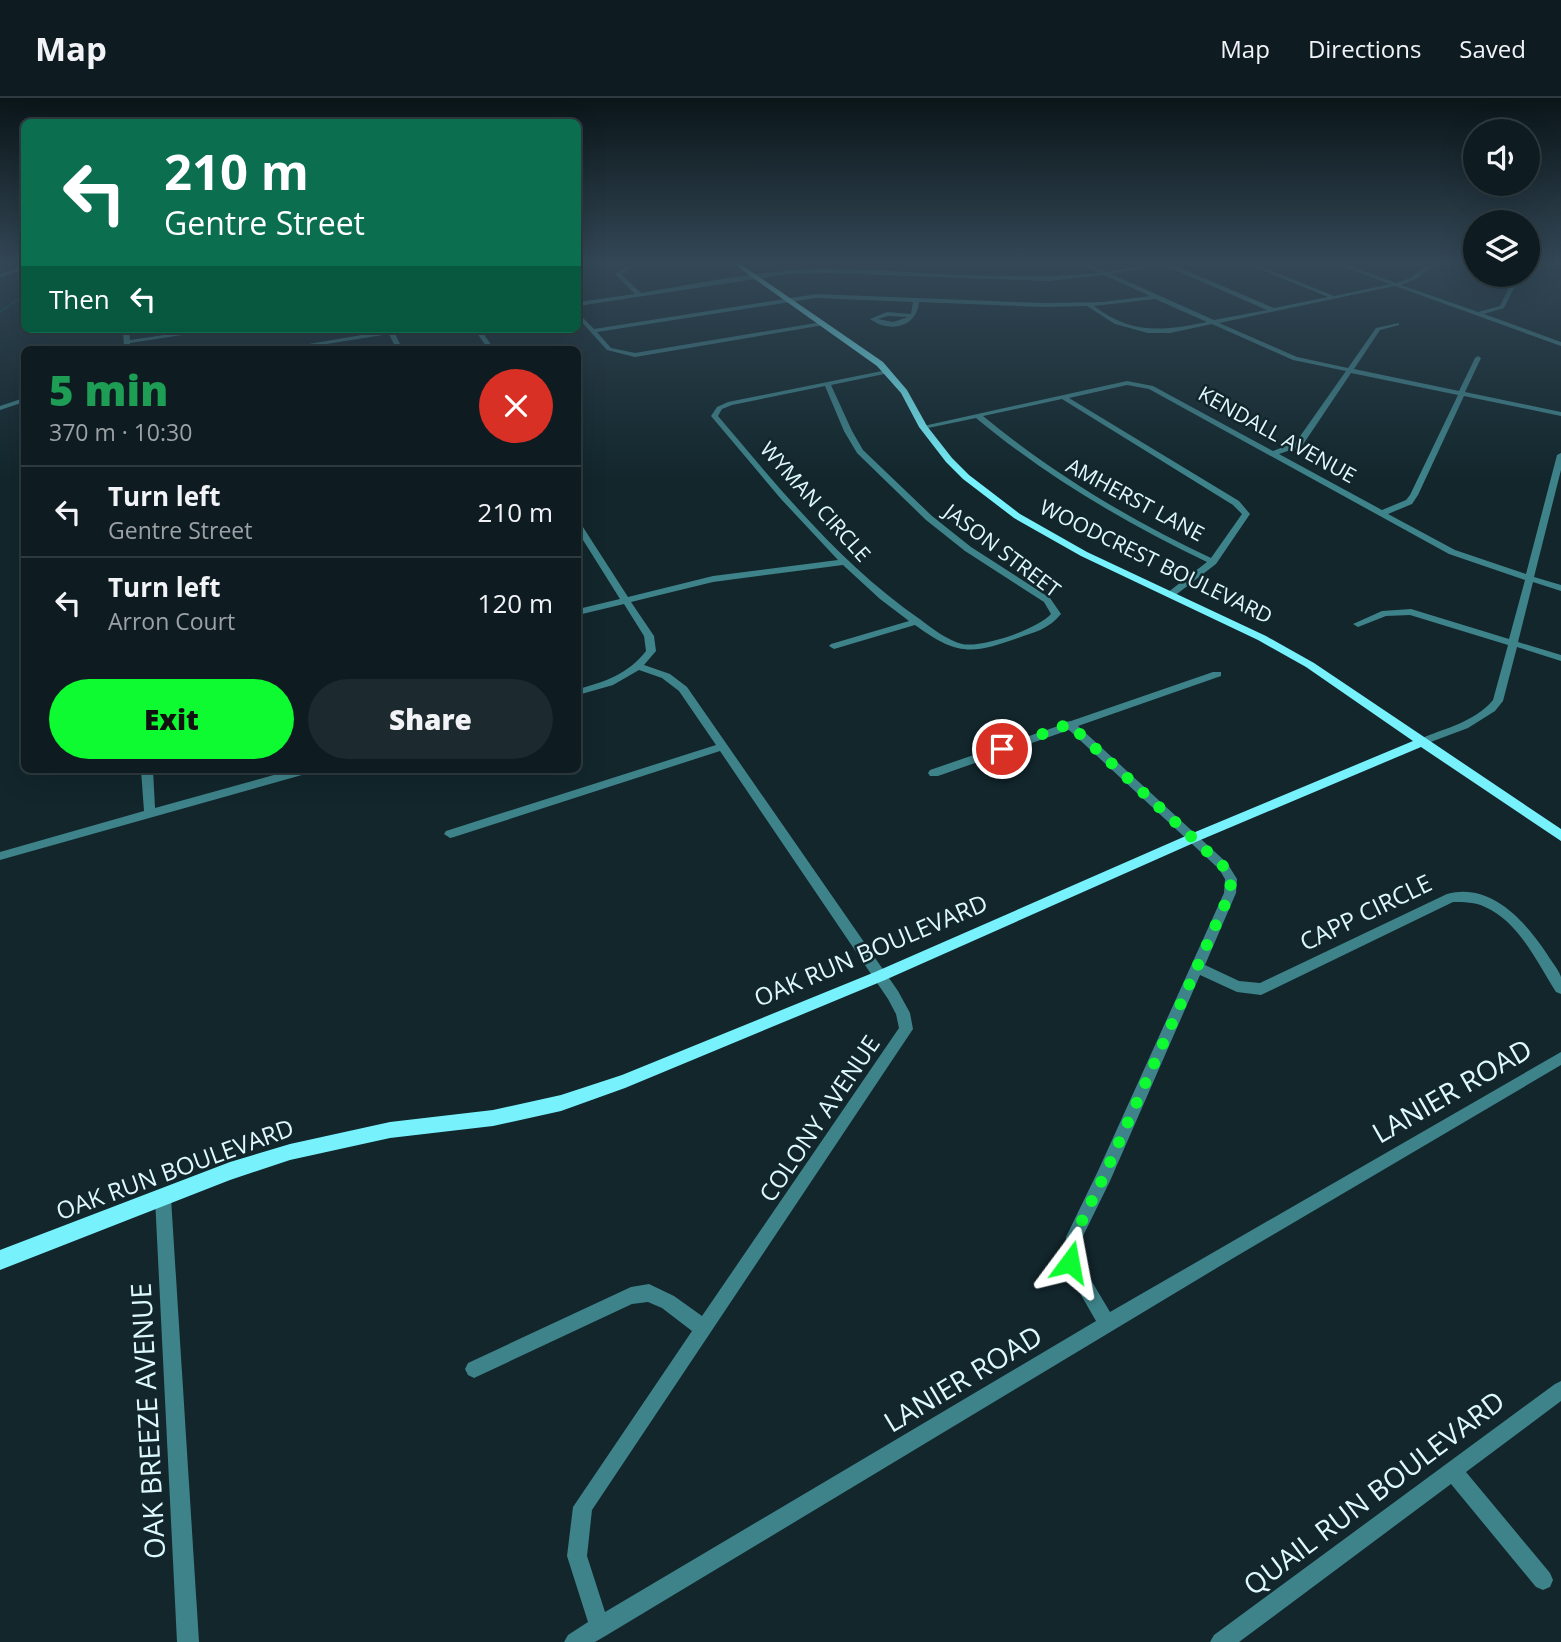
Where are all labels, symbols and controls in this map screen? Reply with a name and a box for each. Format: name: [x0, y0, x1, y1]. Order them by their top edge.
text: Map: [35, 26, 107, 71]
text: Map: [1220, 32, 1270, 65]
text: Directions: [1308, 32, 1421, 65]
text: Saved: [1459, 32, 1526, 65]
map controls: [1463, 119, 1540, 287]
button: sound: [1463, 119, 1540, 196]
text: 210 m: [164, 138, 309, 204]
icon: left: [49, 147, 140, 238]
text: Gentre Street: [164, 201, 365, 244]
button: layers: [1463, 210, 1540, 287]
icon: left: [124, 280, 162, 318]
text: Then: [49, 281, 110, 317]
text: 5 min: [49, 361, 168, 418]
button: close: [479, 369, 553, 443]
street label: KENDALL AVENUE: [1194, 379, 1361, 489]
text: 370 m · 10:30: [49, 416, 192, 448]
street label: WYMAN CIRCLE: [754, 435, 877, 567]
street label: AMHERST LANE: [1062, 451, 1209, 547]
text: Turn left: [108, 478, 220, 514]
icon: left: [49, 493, 87, 531]
street label: WOODCREST BOULEVARD: [1035, 493, 1277, 630]
text: 210 m: [478, 494, 553, 530]
street label: JASON STREET: [937, 496, 1067, 603]
text: Gentre Street: [108, 514, 252, 546]
text: Turn left: [108, 569, 220, 605]
icon: left: [49, 584, 87, 622]
text: 120 m: [478, 585, 553, 621]
text: Arron Court: [108, 605, 235, 637]
button: Exit: [49, 679, 294, 759]
button: Share: [308, 679, 553, 759]
pin: [972, 719, 1032, 779]
icon: arrive: [983, 730, 1021, 768]
street label: CAPP CIRCLE: [1294, 865, 1437, 958]
street label: OAK RUN BOULEVARD: [749, 885, 992, 1014]
street label: COLONY AVENUE: [751, 1028, 887, 1208]
street label: LANIER ROAD: [1365, 1029, 1538, 1151]
street label: OAK RUN BOULEVARD: [51, 1110, 298, 1227]
position arrow: [1033, 1225, 1107, 1299]
street label: OAK BREEZE AVENUE: [121, 1282, 173, 1560]
street label: LANIER ROAD: [876, 1316, 1049, 1440]
street label: QUAIL RUN BOULEVARD: [1235, 1381, 1512, 1603]

